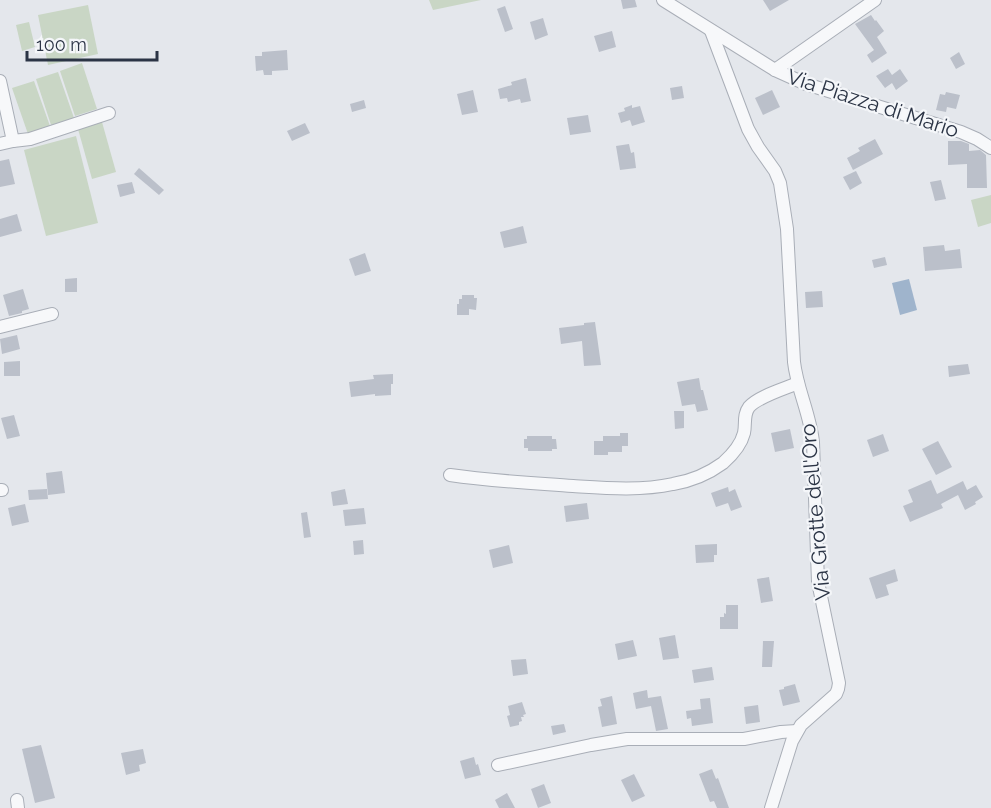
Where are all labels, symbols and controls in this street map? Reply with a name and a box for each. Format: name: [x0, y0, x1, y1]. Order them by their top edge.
scale bar: [27, 24, 158, 62]
text: 100 m: [36, 34, 87, 55]
street label: Via Piazza di Mario: [784, 63, 962, 143]
street label: Via Grotte dell'Oro: [795, 423, 835, 601]

